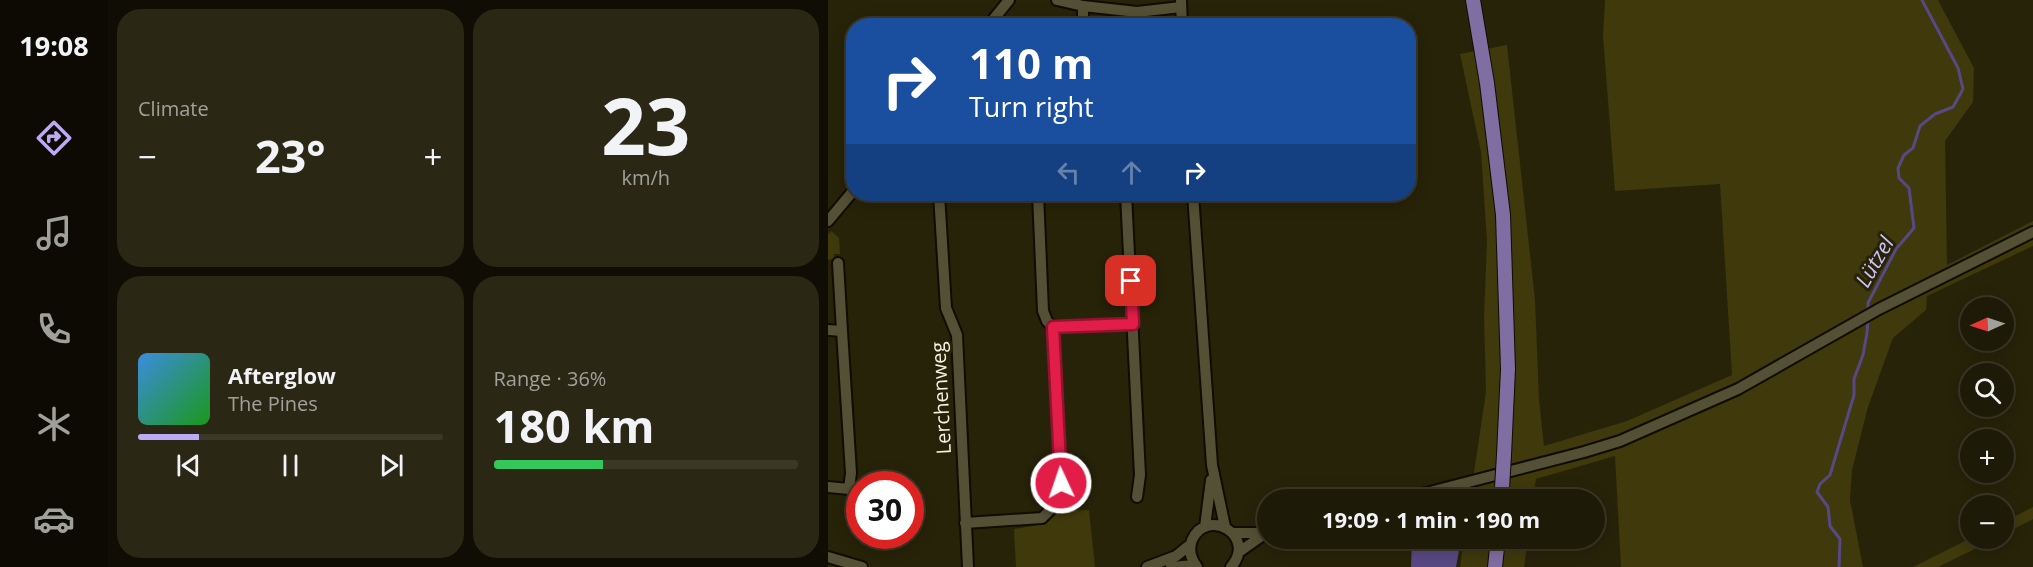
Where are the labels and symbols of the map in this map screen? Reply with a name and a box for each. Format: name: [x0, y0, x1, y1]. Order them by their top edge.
water label: Lützel: [1848, 230, 1900, 292]
pin: [1105, 255, 1156, 306]
north arrow: [1960, 297, 2014, 351]
street label: Lerchenweg: [924, 341, 957, 455]
position arrow: [1029, 451, 1093, 515]
speed limit sign: 30: [846, 471, 924, 549]

